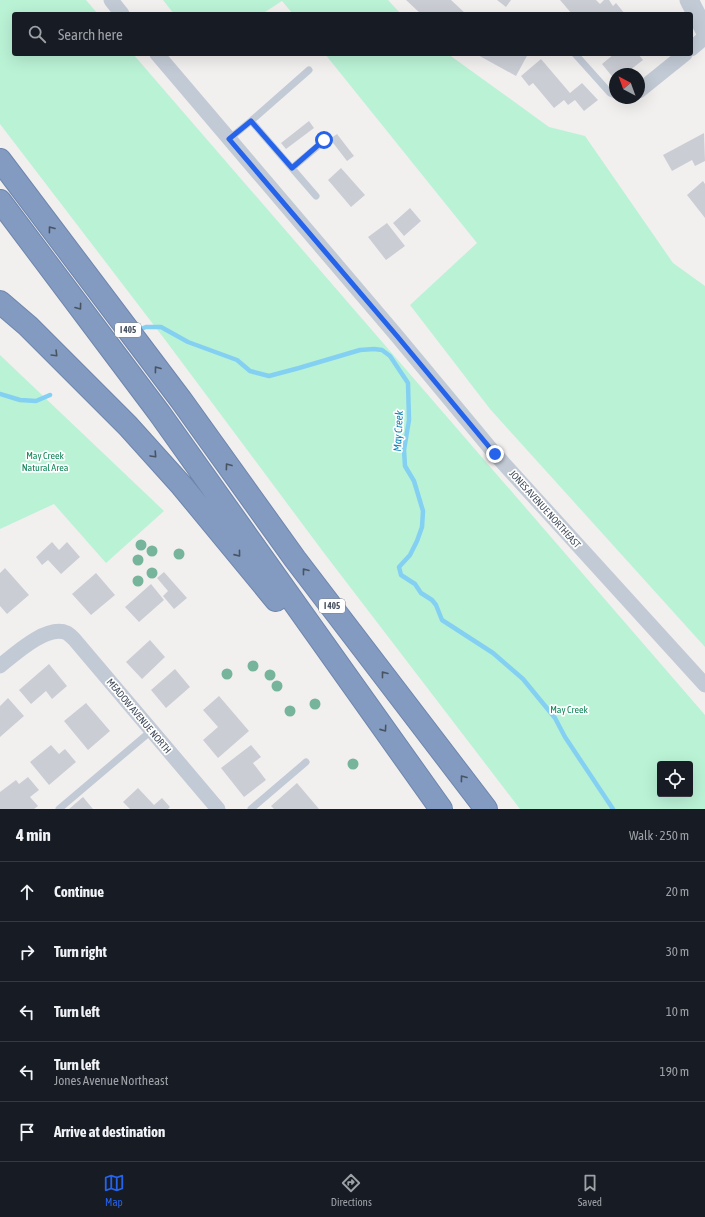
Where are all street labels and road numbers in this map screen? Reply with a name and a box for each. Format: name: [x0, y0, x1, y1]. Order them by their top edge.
road number: I 405: [115, 323, 141, 337]
street label: JONES AVENUE NORTHEAST: [507, 468, 583, 551]
road number: I 405: [319, 599, 345, 613]
street label: MEADOW AVENUE NORTH: [105, 676, 173, 756]

